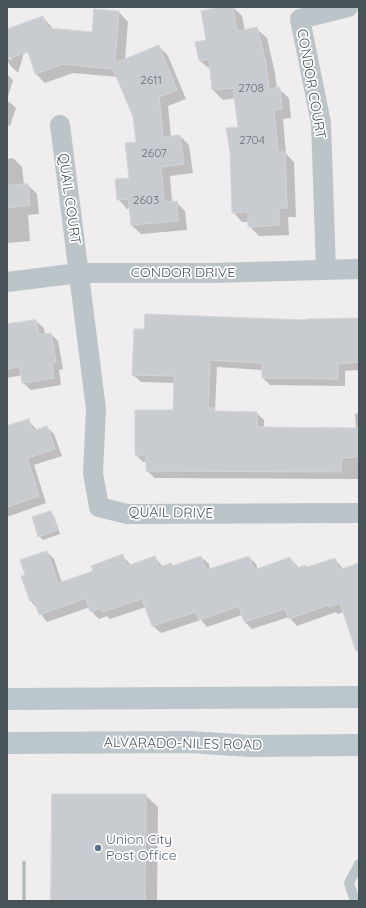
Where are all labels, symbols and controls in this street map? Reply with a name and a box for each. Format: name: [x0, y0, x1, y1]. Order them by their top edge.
street label: CONDOR COURT: [293, 28, 329, 140]
house number: 2611: [140, 73, 162, 87]
house number: 2708: [238, 81, 264, 95]
house number: 2704: [239, 133, 265, 147]
house number: 2607: [141, 146, 167, 160]
street label: QUAIL COURT: [54, 152, 84, 246]
house number: 2603: [133, 193, 159, 207]
street label: CONDOR DRIVE: [131, 265, 235, 281]
street label: QUAIL DRIVE: [128, 504, 214, 522]
street label: ALVARADO-NILES ROAD: [104, 734, 262, 754]
place label: Union City Post Office: [106, 832, 177, 864]
marker: Union City Post Office: [93, 843, 103, 853]

